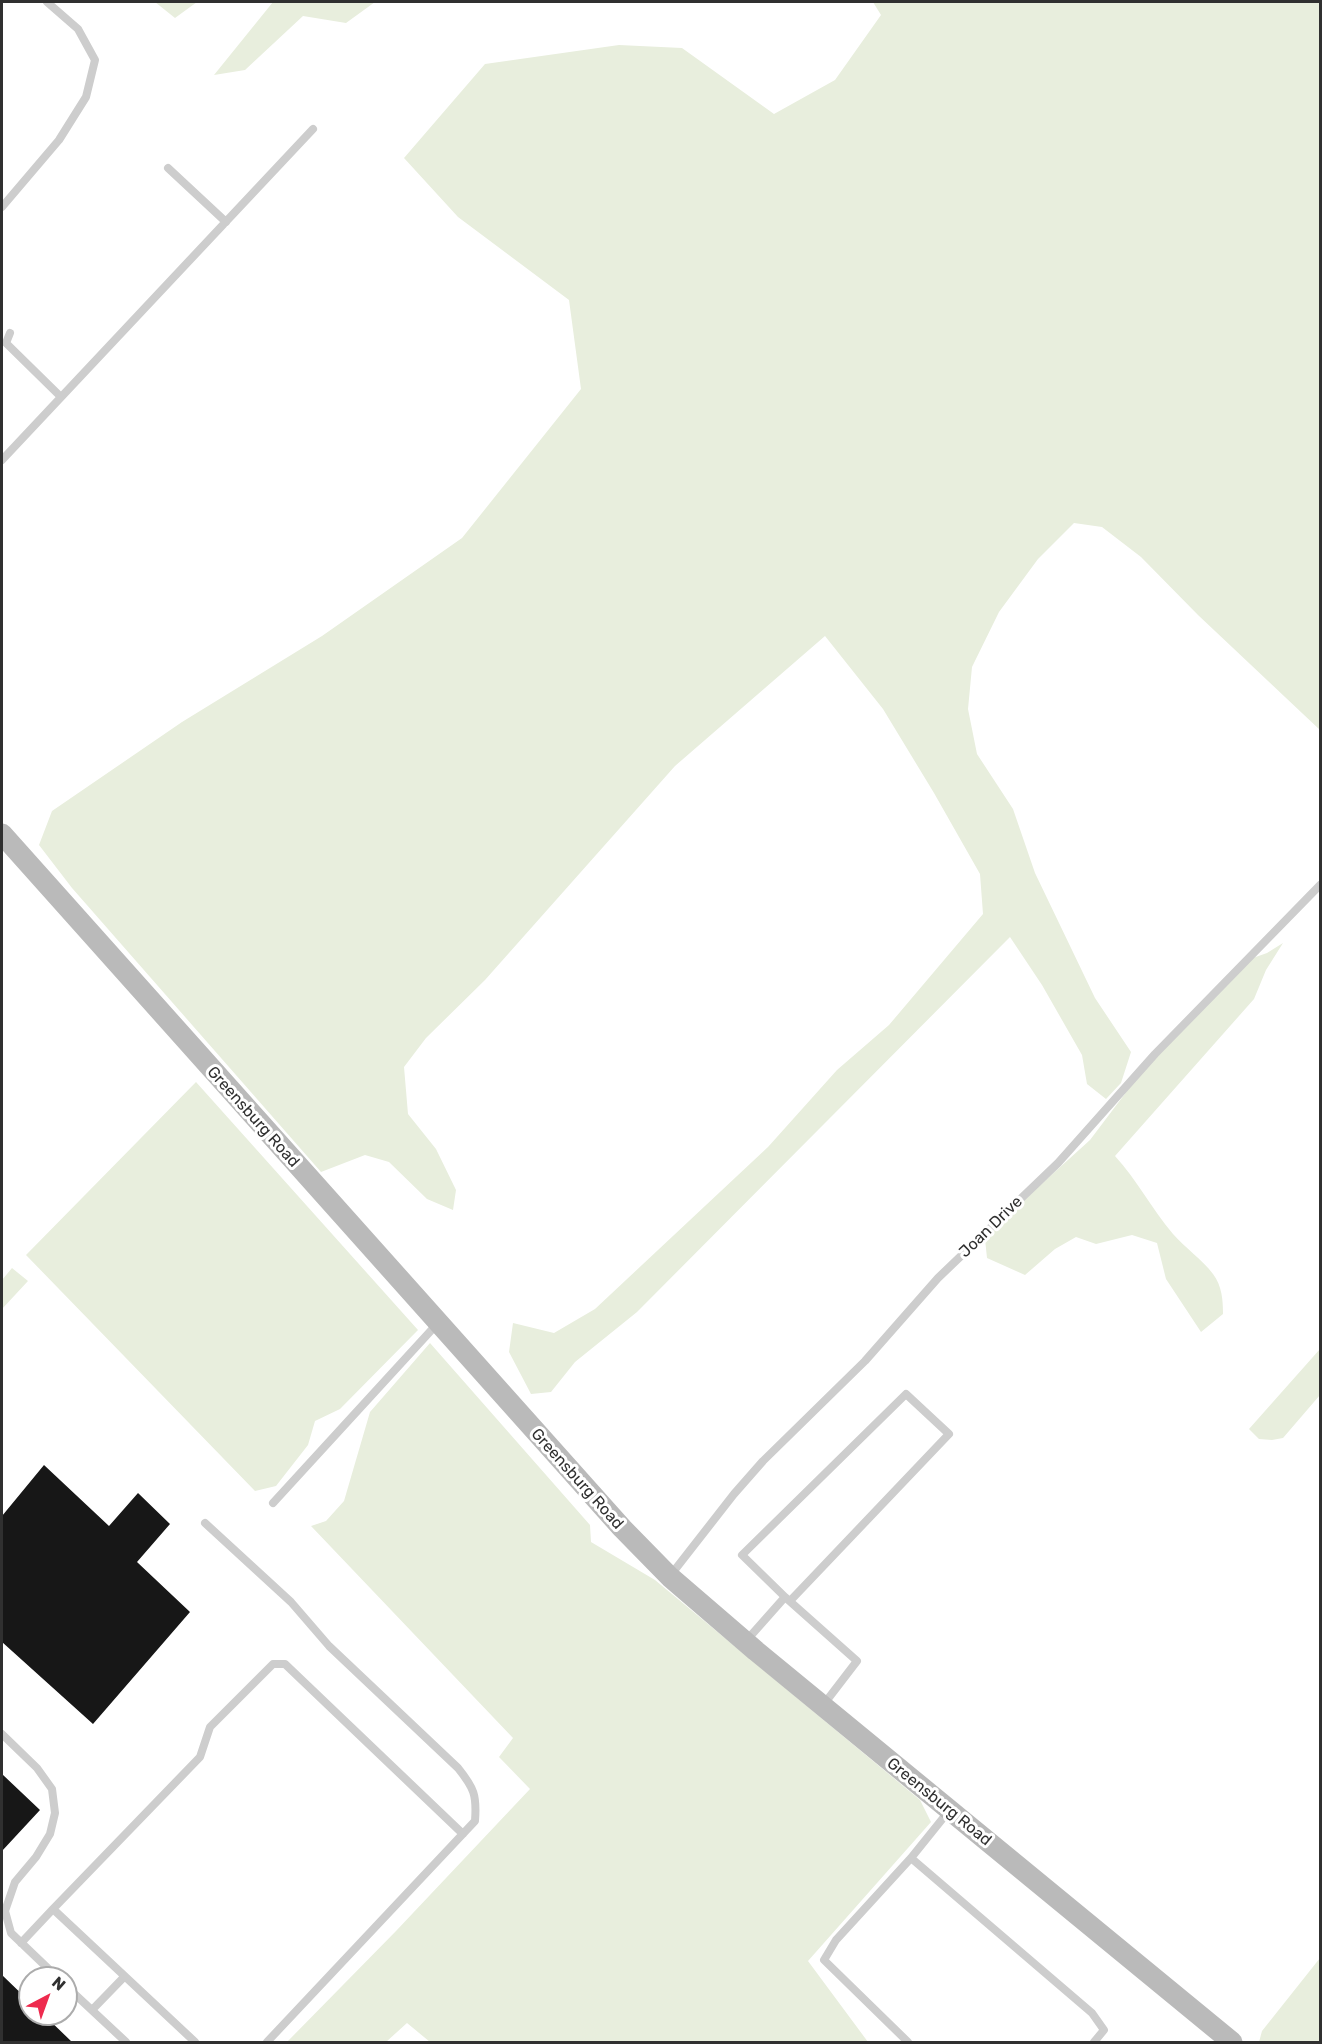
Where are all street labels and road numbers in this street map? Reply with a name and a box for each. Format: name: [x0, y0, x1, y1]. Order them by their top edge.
street label: Greensburg Road: [203, 1063, 303, 1171]
street label: Joan Drive: [955, 1192, 1027, 1262]
street label: Greensburg Road: [527, 1425, 627, 1533]
street label: Greensburg Road: [883, 1754, 995, 1850]

